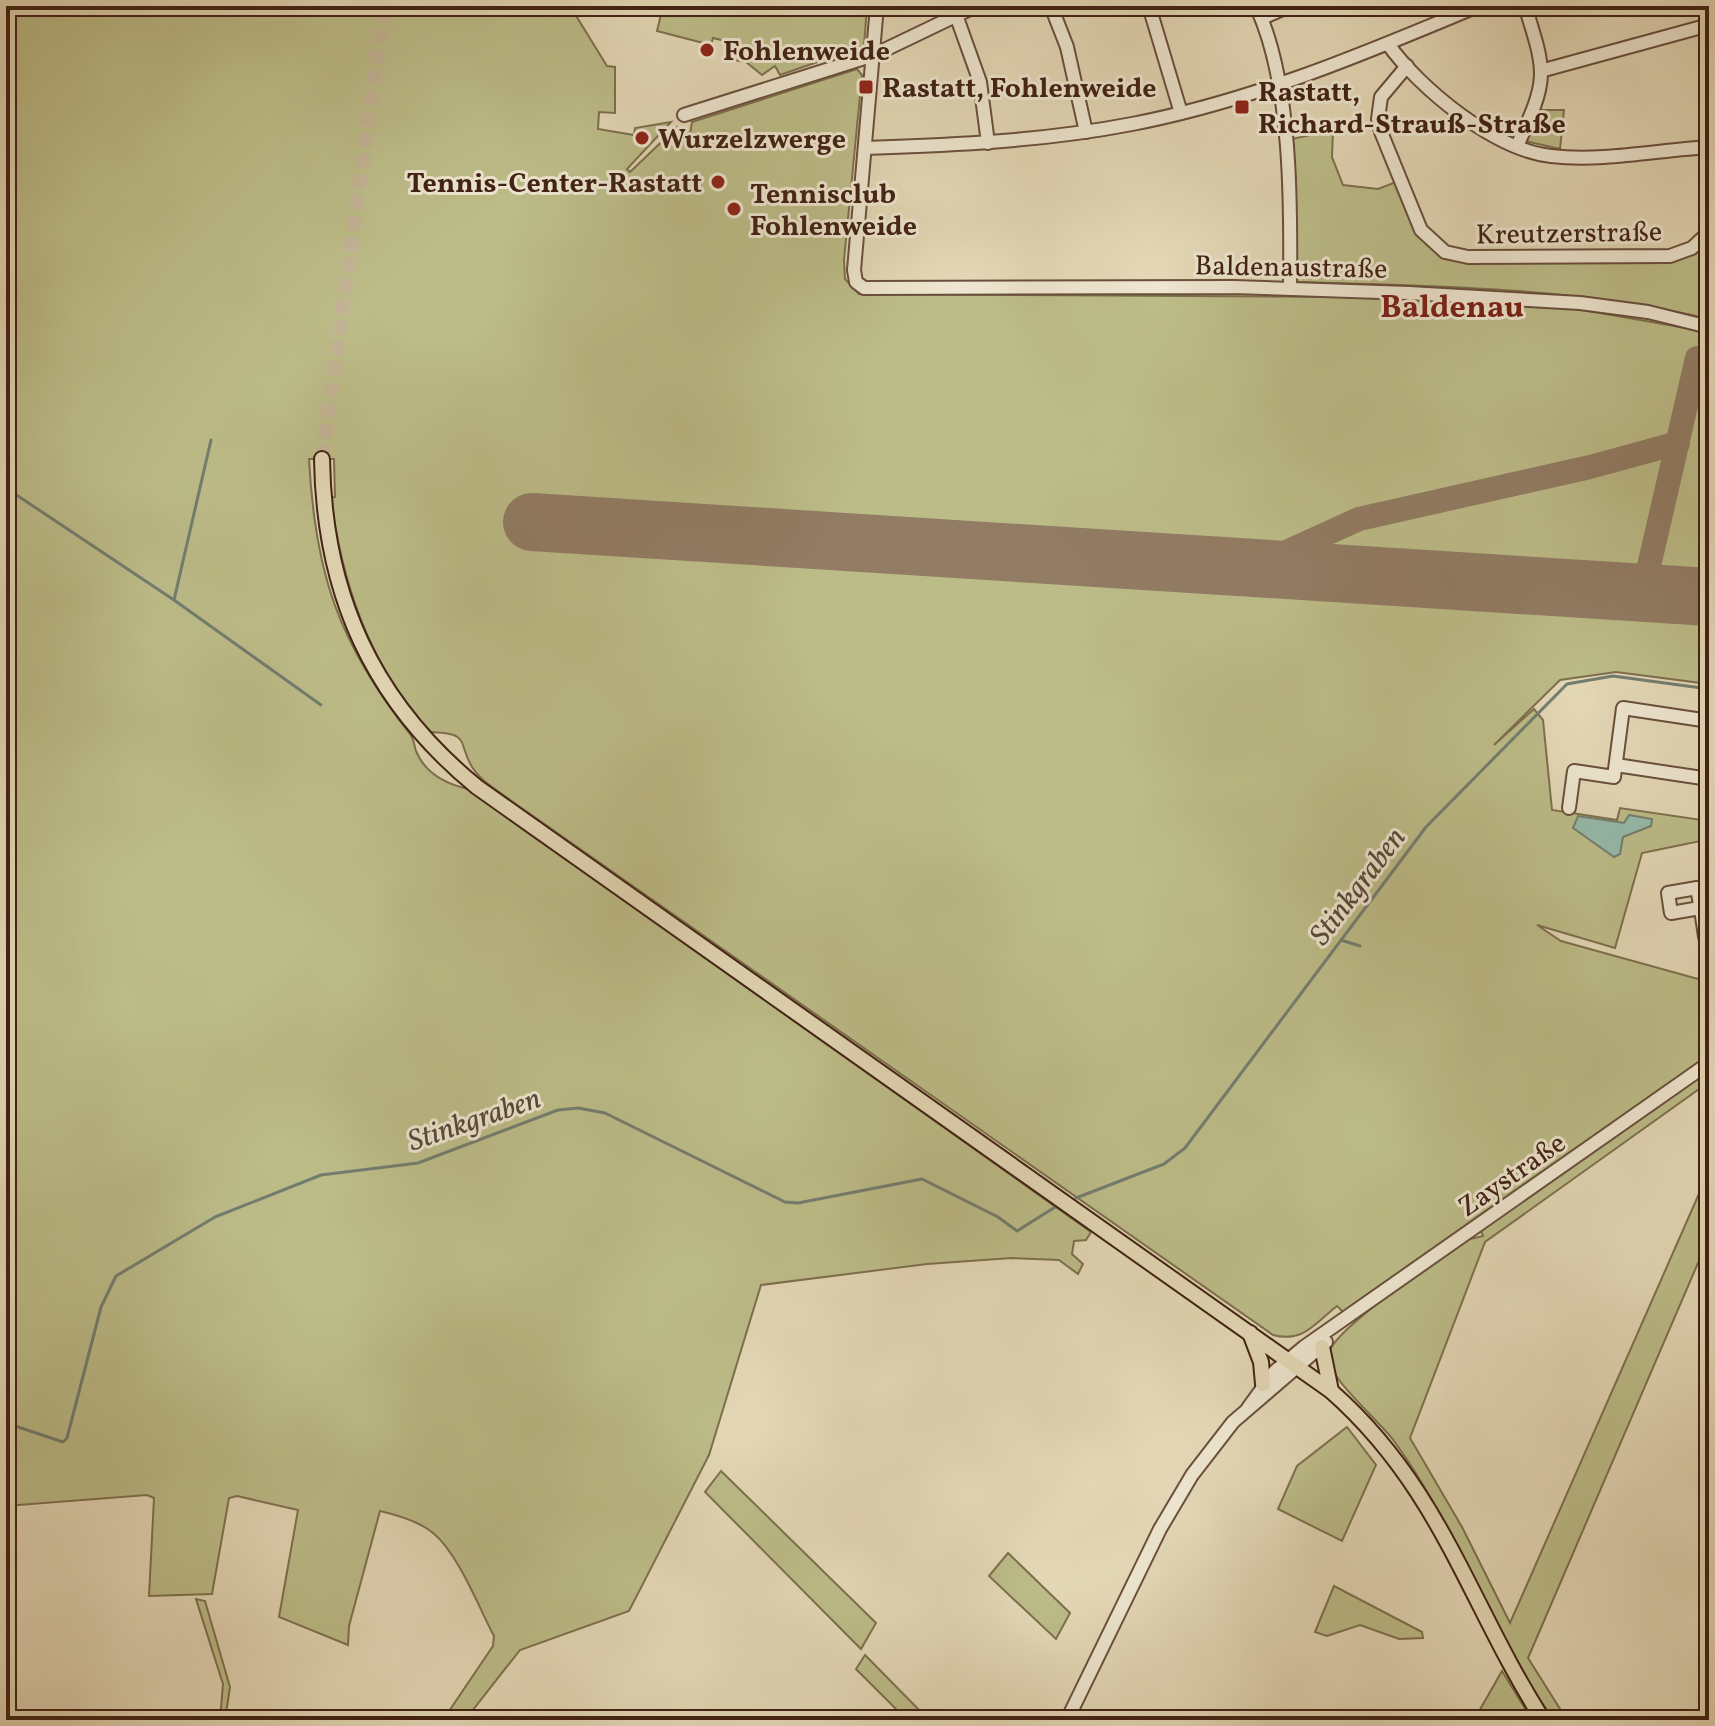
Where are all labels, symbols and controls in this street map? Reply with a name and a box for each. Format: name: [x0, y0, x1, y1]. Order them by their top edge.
place label: Fohlenweide: [723, 33, 890, 72]
marker: Fohlenweide: [698, 41, 716, 59]
place label: Rastatt, Fohlenweide: [882, 70, 1157, 109]
place label: Rastatt, Richard-Strauß-Straße: [1258, 74, 1566, 145]
marker: Rastatt, Fohlenweide: [857, 78, 875, 96]
marker: Rastatt, Richard-Strauß-Straße: [1233, 98, 1251, 116]
place label: Wurzelzwerge: [658, 121, 846, 160]
marker: Wurzelzwerge: [633, 129, 651, 147]
place label: Tennis-Center-Rastatt: [407, 165, 702, 204]
marker: Tennis-Center-Rastatt: [709, 173, 727, 191]
place label: Tennisclub Fohlenweide: [750, 176, 917, 247]
marker: Tennisclub Fohlenweide: [725, 200, 743, 218]
street label: Kreutzerstraße: [1476, 213, 1662, 256]
street label: Baldenaustraße: [1194, 247, 1388, 290]
district label: Baldenau: [1380, 287, 1524, 331]
water label: Stinkgraben: [1300, 819, 1417, 955]
water label: Stinkgraben: [403, 1079, 547, 1163]
street label: Zaystraße: [1451, 1125, 1574, 1227]

